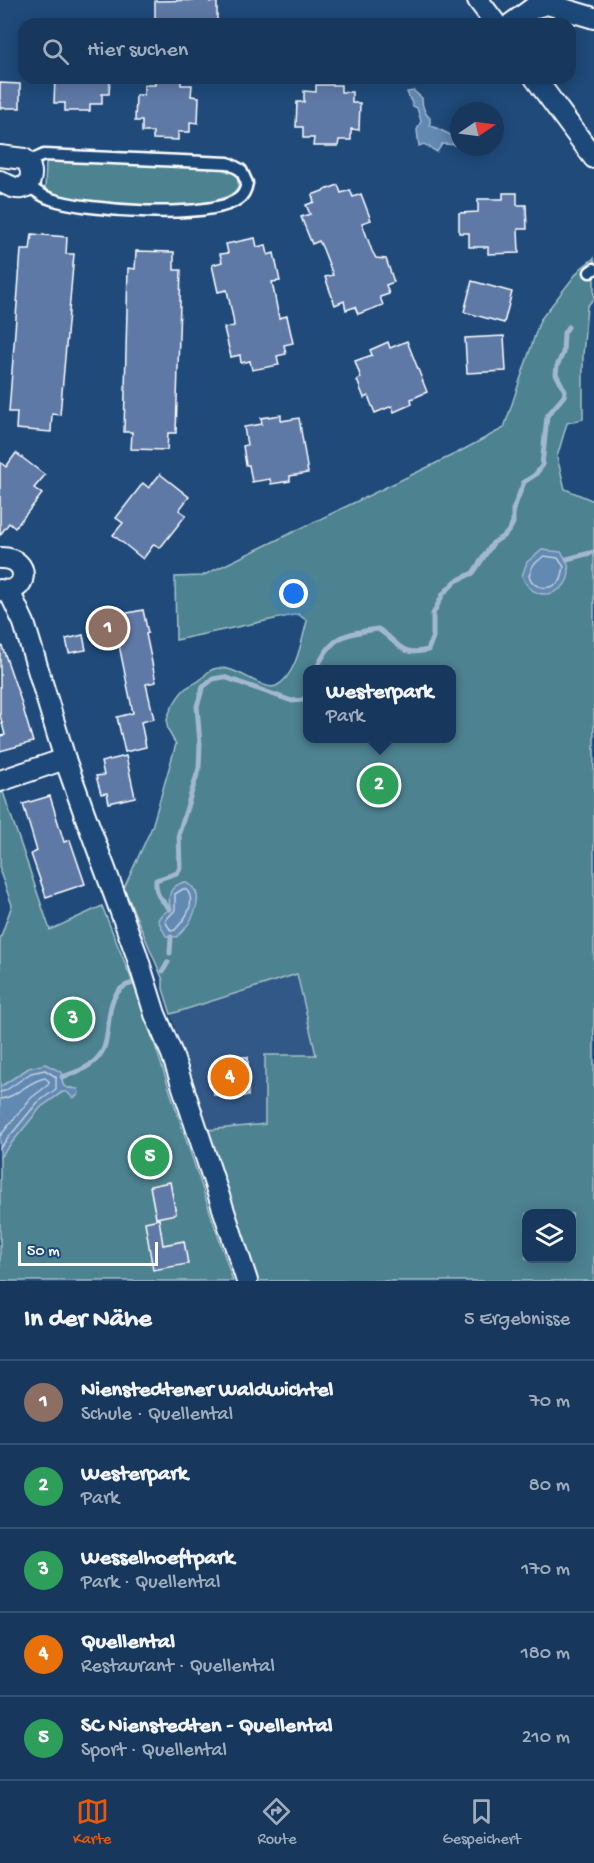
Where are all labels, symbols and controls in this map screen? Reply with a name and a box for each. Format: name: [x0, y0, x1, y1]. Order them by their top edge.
search box: [18, 18, 576, 84]
icon: search: [39, 35, 72, 68]
text: Hier suchen: [87, 38, 188, 64]
north arrow: [450, 102, 504, 156]
your location: [279, 579, 308, 608]
pin: 1: [88, 606, 128, 650]
popup: [303, 665, 456, 743]
text: Westerpark: [326, 680, 433, 706]
text: Park: [326, 706, 364, 729]
pin: 2: [360, 762, 398, 808]
pin: 3: [54, 996, 92, 1042]
pin: 4: [210, 1054, 250, 1100]
pin: 5: [130, 1134, 170, 1180]
map controls: [522, 1209, 576, 1263]
button: layers: [522, 1209, 576, 1263]
scale bar: [18, 1239, 158, 1266]
text: 50 m: [27, 1243, 60, 1262]
text: In der Nähe: [24, 1305, 152, 1336]
text: 5 Ergebnisse: [464, 1309, 570, 1332]
text: Nienstedtener Waldwichtel: [81, 1378, 333, 1404]
text: 1: [39, 1391, 48, 1414]
text: 70 m: [529, 1391, 570, 1414]
text: Schule · Quellental: [81, 1404, 233, 1427]
text: Westerpark: [81, 1462, 188, 1488]
text: 2: [39, 1475, 48, 1498]
text: 80 m: [529, 1475, 570, 1498]
text: Park: [81, 1488, 119, 1511]
text: Wesselhoeftpark: [81, 1546, 234, 1572]
text: 3: [38, 1559, 49, 1582]
text: 170 m: [521, 1559, 570, 1582]
text: Park · Quellental: [81, 1572, 220, 1595]
text: Quellental: [81, 1630, 175, 1656]
text: 4: [39, 1643, 48, 1666]
text: 180 m: [521, 1643, 570, 1666]
text: Restaurant · Quellental: [81, 1656, 275, 1679]
text: SC Nienstedten - Quellental: [81, 1714, 333, 1740]
text: 5: [38, 1727, 49, 1750]
text: 210 m: [522, 1727, 570, 1750]
text: Sport · Quellental: [81, 1740, 227, 1763]
tab: Karte: [73, 1795, 111, 1850]
tab: Route: [257, 1795, 296, 1850]
tab: Gespeichert: [443, 1795, 521, 1850]

